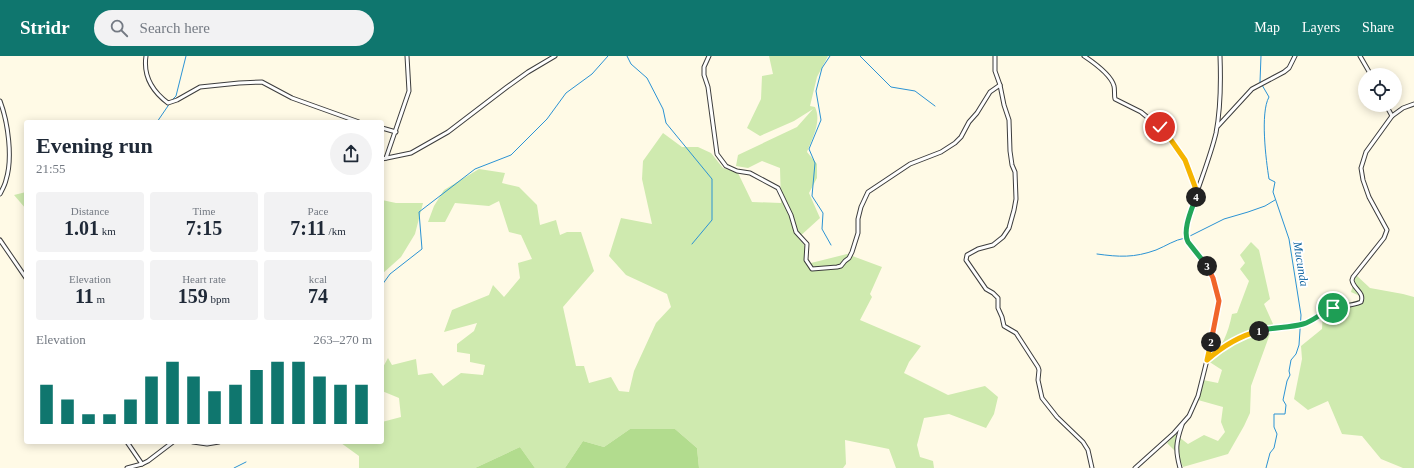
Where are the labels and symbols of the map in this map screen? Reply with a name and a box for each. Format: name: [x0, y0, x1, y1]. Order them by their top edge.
pin: [1143, 110, 1177, 144]
pin: 4: [1186, 187, 1206, 207]
water label: Mucunda: [1290, 240, 1311, 287]
pin: 3: [1197, 256, 1217, 276]
pin: [1316, 291, 1350, 325]
pin: 1: [1249, 321, 1269, 341]
pin: 2: [1201, 332, 1221, 352]

